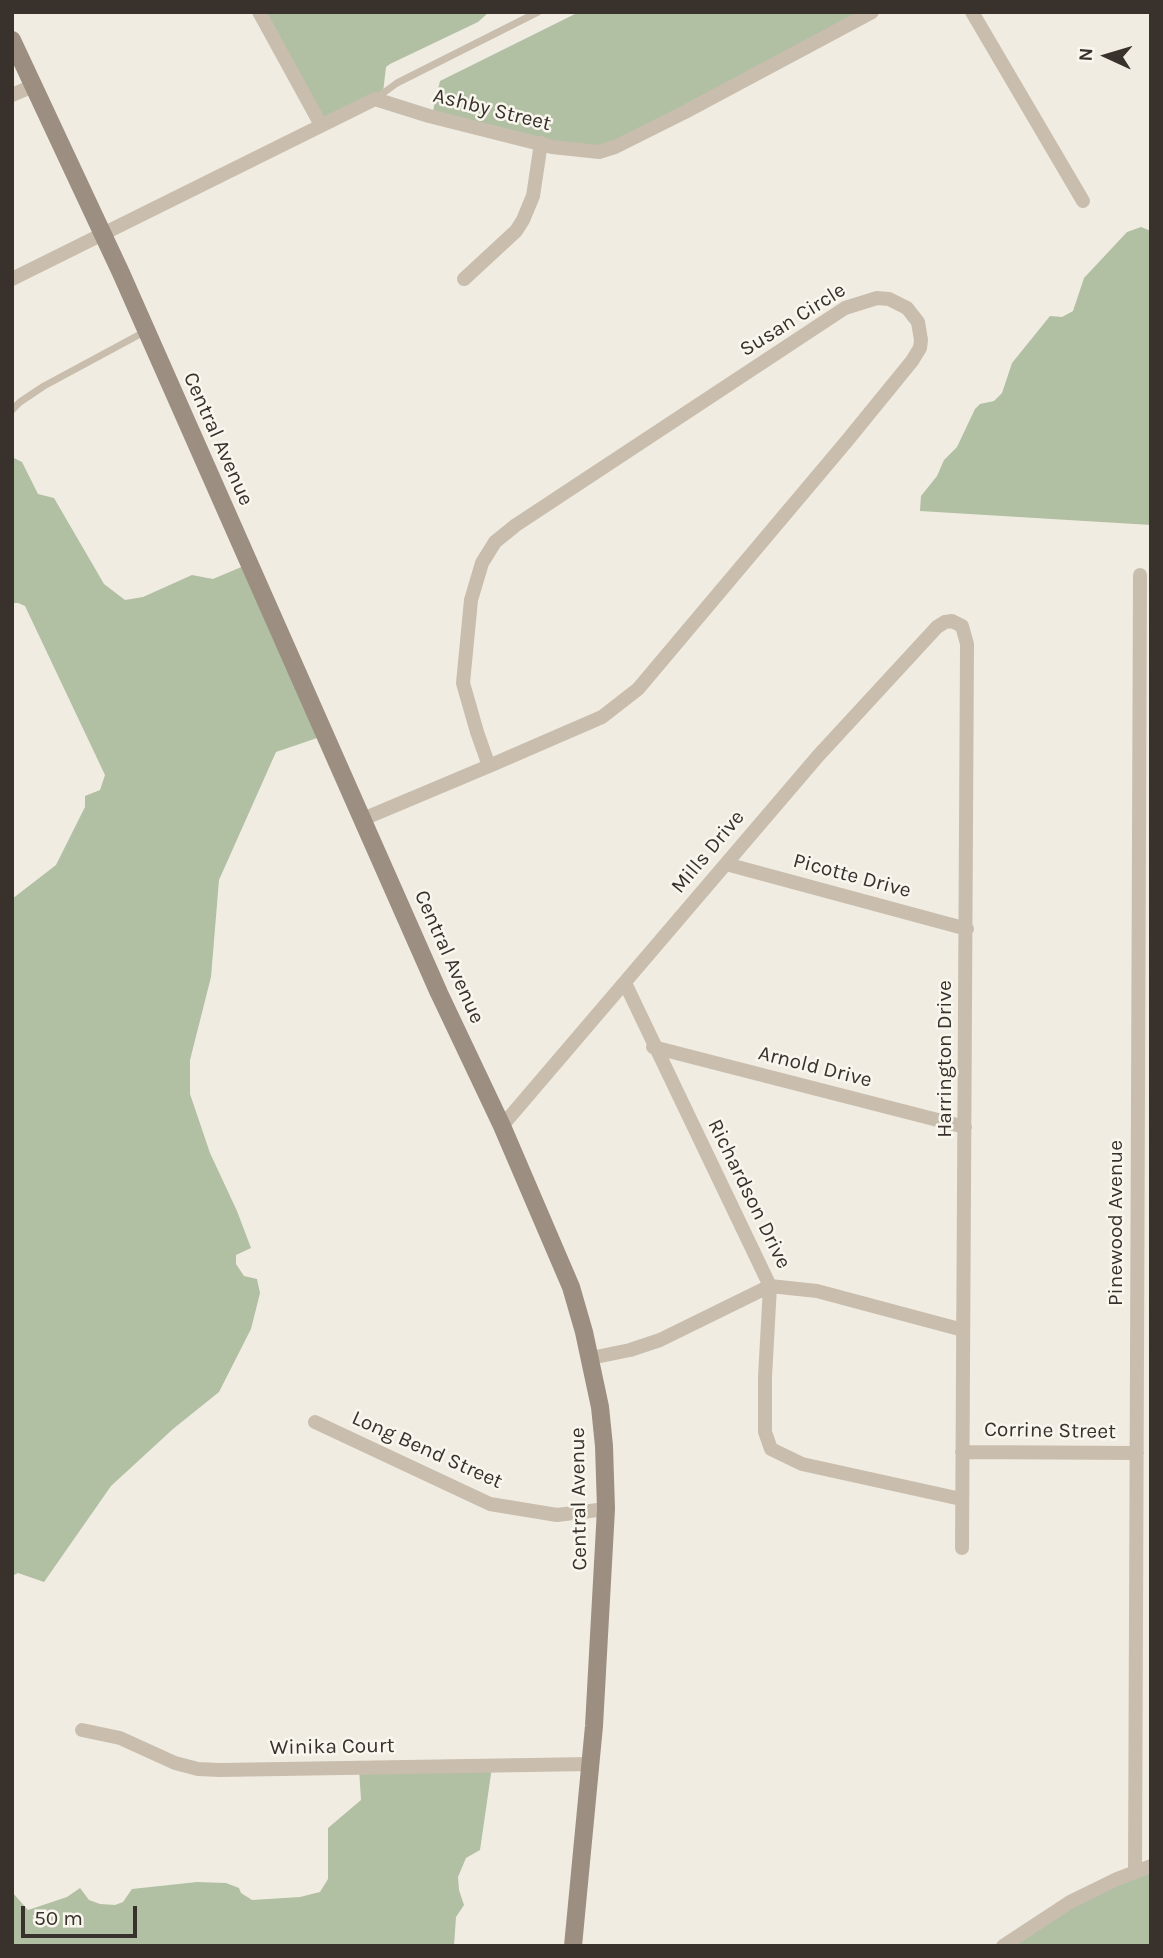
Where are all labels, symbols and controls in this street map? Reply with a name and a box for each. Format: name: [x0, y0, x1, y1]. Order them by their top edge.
north arrow: [1072, 21, 1142, 91]
text: N: [1075, 47, 1097, 62]
street label: Ashby Street: [430, 83, 554, 137]
street label: Susan Circle: [735, 278, 851, 362]
street label: Central Avenue: [177, 368, 259, 510]
street label: Mills Drive: [666, 805, 750, 899]
street label: Picotte Drive: [790, 848, 914, 904]
street label: Central Avenue: [408, 886, 490, 1028]
street label: Harrington Drive: [932, 980, 958, 1138]
street label: Arnold Drive: [756, 1041, 874, 1093]
street label: Richardson Drive: [702, 1115, 796, 1273]
street label: Pinewood Avenue: [1103, 1140, 1129, 1306]
street label: Long Bend Street: [348, 1405, 506, 1495]
street label: Corrine Street: [984, 1417, 1116, 1445]
street label: Central Avenue: [565, 1427, 593, 1571]
street label: Winika Court: [269, 1733, 395, 1761]
scale bar: [24, 1892, 140, 1936]
text: 50 m: [34, 1906, 83, 1930]

